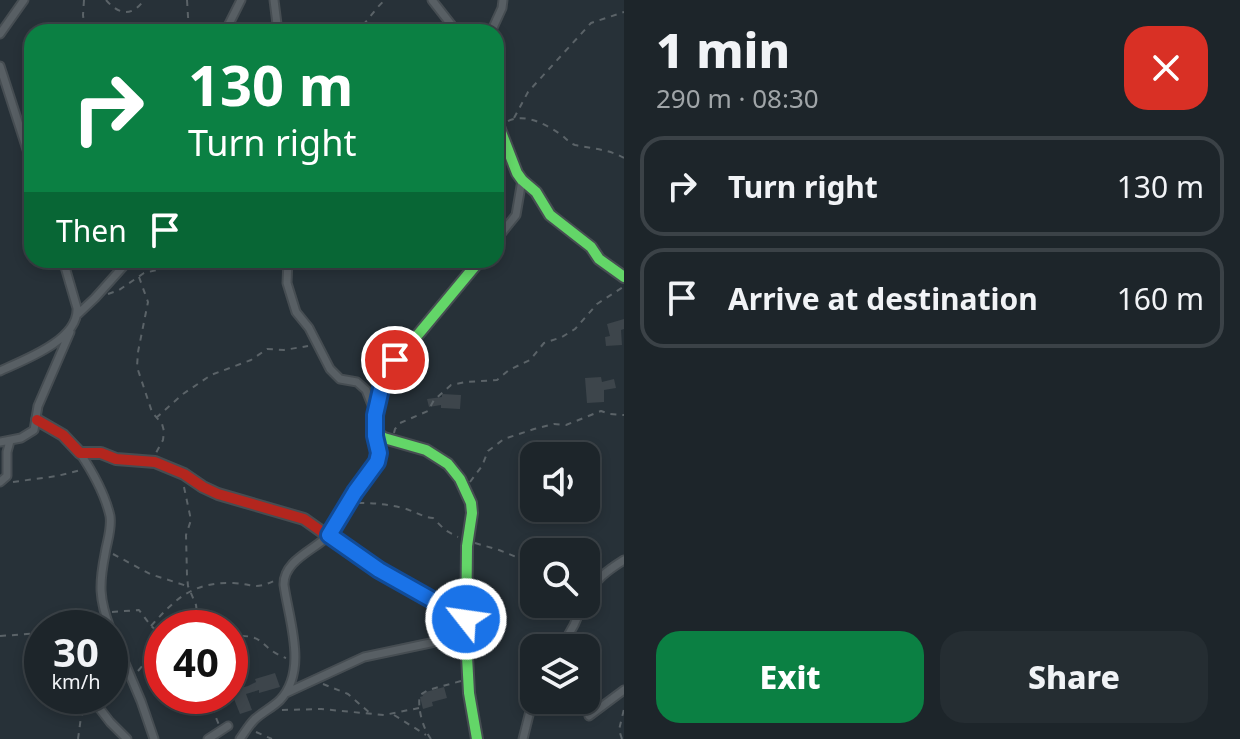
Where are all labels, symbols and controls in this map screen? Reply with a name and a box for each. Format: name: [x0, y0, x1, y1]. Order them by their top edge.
text: 1 min: [656, 17, 790, 82]
button: close: [1124, 26, 1208, 110]
text: 130 m: [188, 46, 353, 122]
icon: right: [56, 56, 160, 160]
text: 290 m · 08:30: [656, 80, 819, 116]
text: Turn right: [188, 118, 356, 167]
icon: right: [660, 164, 704, 208]
text: Turn right: [728, 166, 878, 207]
text: 130 m: [1117, 166, 1204, 207]
icon: arrive: [143, 208, 187, 252]
text: Then: [56, 210, 127, 251]
icon: arrive: [660, 276, 704, 320]
text: Arrive at destination: [728, 278, 1038, 319]
text: 160 m: [1117, 278, 1204, 319]
pin: [361, 326, 429, 394]
icon: arrive: [373, 338, 417, 382]
map controls: [520, 442, 600, 714]
button: sound: [520, 442, 600, 522]
button: search: [520, 538, 600, 618]
position arrow: [424, 577, 508, 661]
speed limit sign: 40: [144, 610, 248, 714]
text: 30: [53, 624, 99, 679]
button: Exit: [656, 631, 924, 723]
button: Share: [940, 631, 1208, 723]
button: layers: [520, 634, 600, 714]
text: km/h: [51, 668, 101, 695]

